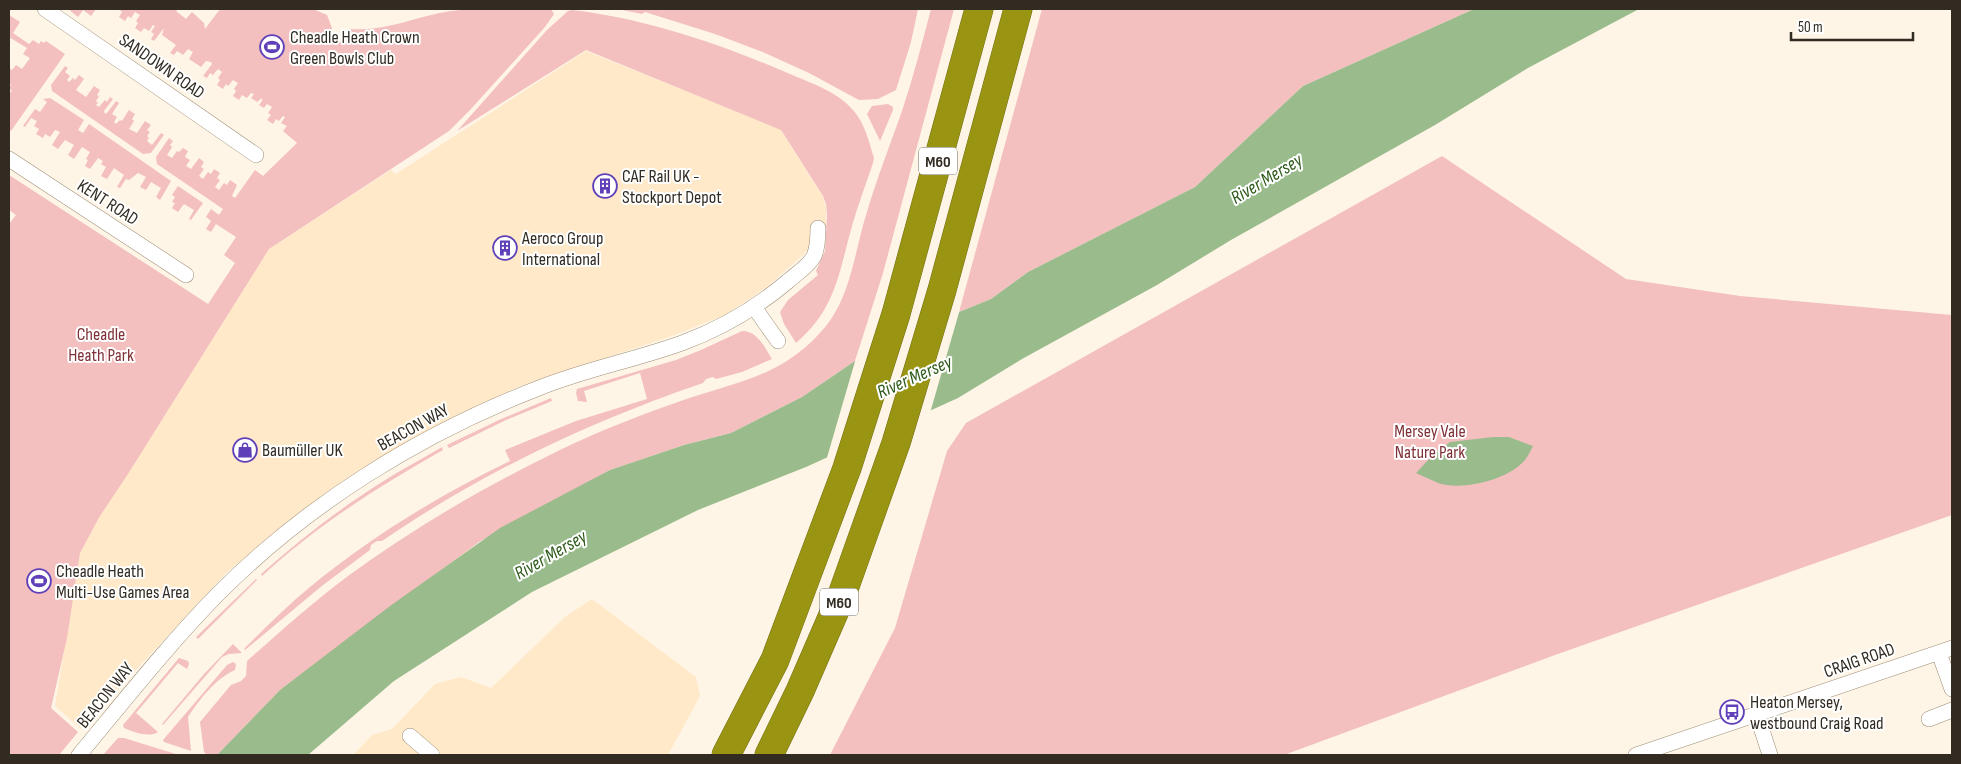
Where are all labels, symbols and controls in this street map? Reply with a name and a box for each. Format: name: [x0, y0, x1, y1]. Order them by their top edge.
scale bar: [1791, 10, 1914, 42]
text: 50 m: [1798, 18, 1823, 37]
place label: Cheadle Heath Crown Green Bowls Club: [290, 27, 420, 69]
street label: SANDOWN ROAD: [115, 29, 208, 104]
sports icon: Cheadle Heath Crown Green Bowls Club: [259, 34, 285, 60]
road number: M60: [919, 148, 957, 175]
water label: River Mersey: [1227, 149, 1308, 210]
place label: CAF Rail UK - Stockport Depot: [622, 166, 722, 208]
building icon: CAF Rail UK - Stockport Depot: [592, 173, 618, 199]
street label: KENT ROAD: [73, 175, 142, 230]
place label: Aeroco Group International: [521, 228, 603, 270]
building icon: Aeroco Group International: [492, 235, 518, 261]
park label: Cheadle Heath Park: [68, 324, 134, 366]
water label: River Mersey: [874, 350, 956, 404]
street label: BEACON WAY: [374, 399, 453, 456]
park label: Mersey Vale Nature Park: [1394, 421, 1466, 463]
shop icon: Baumüller UK: [232, 437, 258, 463]
place label: Baumüller UK: [262, 440, 343, 461]
water label: River Mersey: [511, 525, 592, 585]
place label: Cheadle Heath Multi-Use Games Area: [56, 561, 190, 603]
sports icon: Cheadle Heath Multi-Use Games Area: [26, 568, 52, 594]
road number: M60: [820, 588, 858, 616]
street label: CRAIG ROAD: [1821, 639, 1897, 682]
street label: BEACON WAY: [73, 658, 138, 732]
place label: Heaton Mersey, westbound Craig Road: [1750, 692, 1884, 734]
bus stop icon: Heaton Mersey, westbound Craig Road: [1719, 699, 1745, 725]

